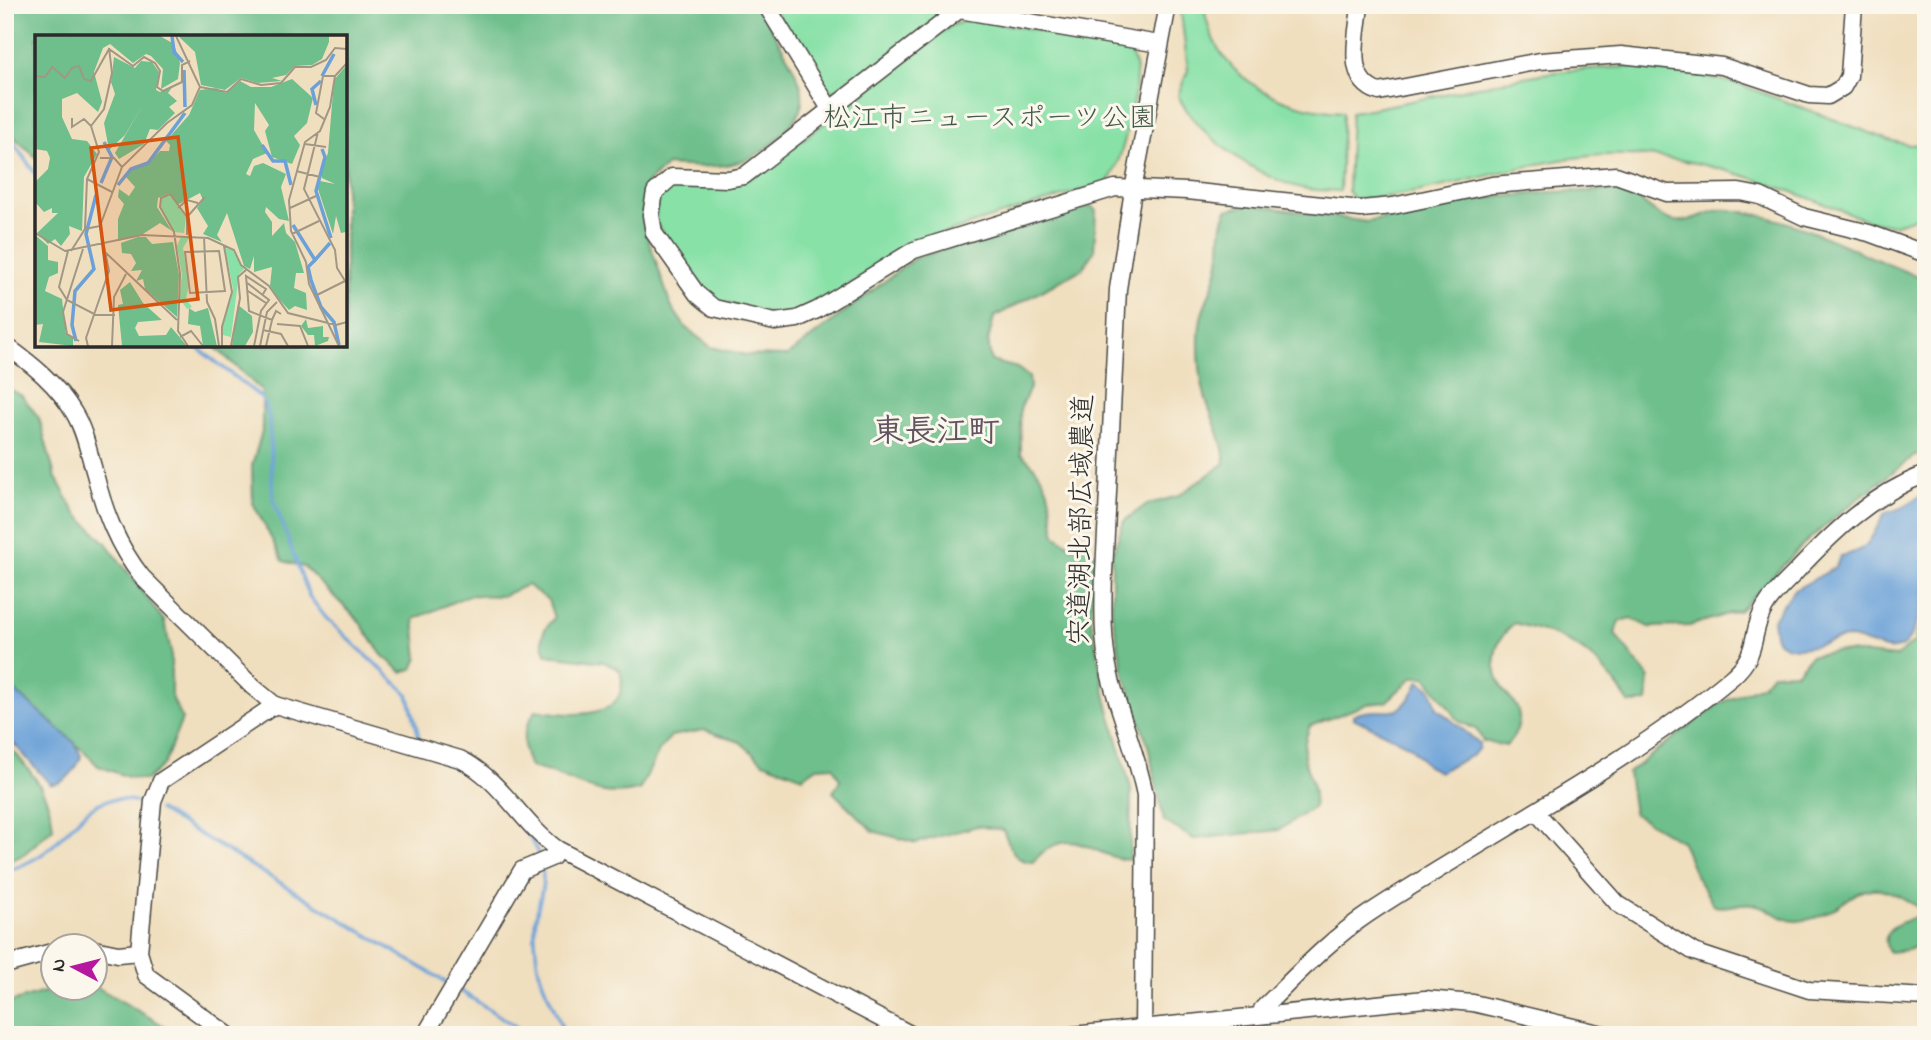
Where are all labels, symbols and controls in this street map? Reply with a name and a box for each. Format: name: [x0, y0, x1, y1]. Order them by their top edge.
inset map: [35, 35, 346, 346]
park label: 松江市ニュースポーツ公園: [823, 99, 1157, 140]
street label: 宍道湖北部広域農道: [1060, 394, 1106, 646]
district label: 東長江町: [872, 410, 1000, 457]
north arrow: [38, 932, 108, 1002]
text: N: [45, 957, 74, 973]

